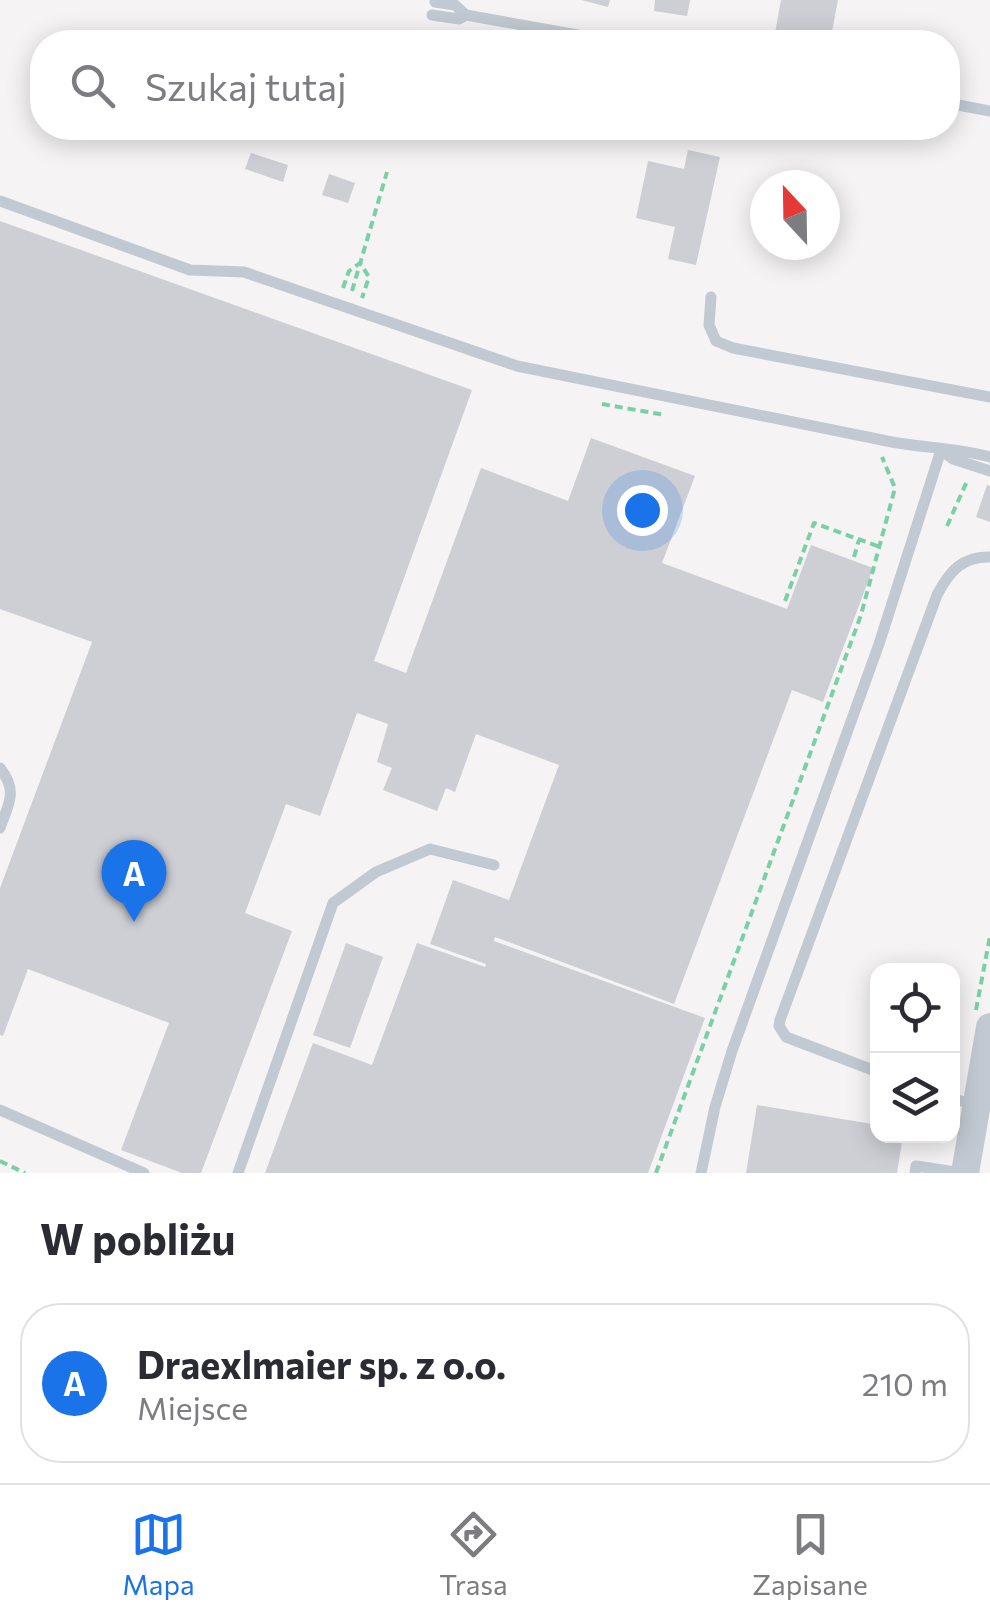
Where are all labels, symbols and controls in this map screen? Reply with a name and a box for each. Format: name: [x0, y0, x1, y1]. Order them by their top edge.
search box: [30, 30, 960, 140]
icon: search: [65, 58, 120, 113]
text: Szukaj tutaj: [145, 62, 347, 109]
north arrow: [750, 170, 840, 260]
your location: [617, 485, 668, 536]
pin: A: [102, 840, 166, 922]
map controls: [870, 963, 960, 1143]
button: locate: [870, 963, 960, 1053]
button: layers: [870, 1053, 960, 1143]
text: W pobliżu: [40, 1212, 236, 1264]
text: Draexlmaier sp. z o.o.: [137, 1340, 506, 1387]
text: A: [63, 1363, 86, 1403]
text: 210 m: [862, 1363, 948, 1403]
text: Miejsce: [137, 1387, 248, 1427]
tab: Mapa: [122, 1507, 195, 1601]
tab: Trasa: [439, 1507, 508, 1601]
tab: Zapisane: [752, 1507, 868, 1601]

